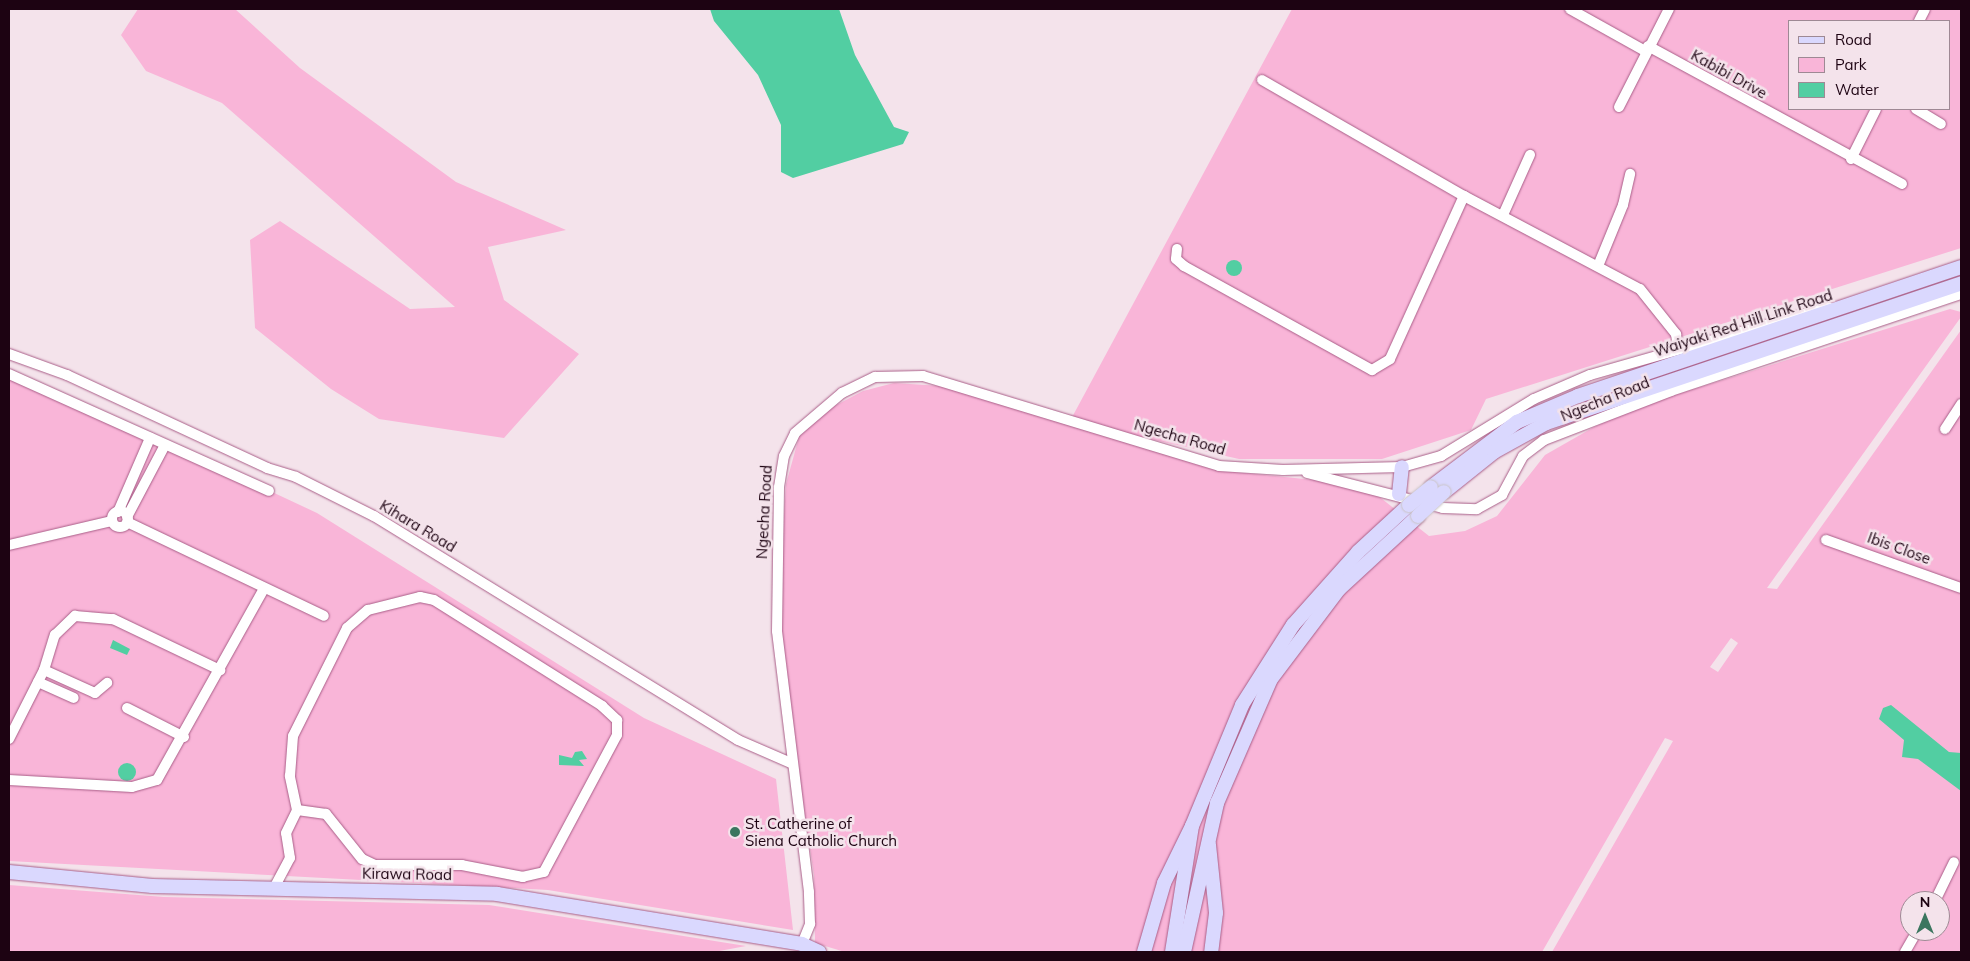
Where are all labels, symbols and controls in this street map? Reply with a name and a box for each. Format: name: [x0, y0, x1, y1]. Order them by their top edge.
legend: [1788, 20, 1950, 110]
text: Road: [1835, 30, 1872, 49]
street label: Kabibi Drive: [1688, 46, 1770, 102]
text: Park: [1835, 55, 1867, 74]
text: Water: [1835, 80, 1879, 99]
street label: Waiyaki Red Hill Link Road: [1651, 286, 1835, 360]
street label: Ngecha Road: [1558, 373, 1652, 425]
street label: Ngecha Road: [1132, 415, 1228, 459]
street label: Ngecha Road: [753, 464, 775, 560]
street label: Kihara Road: [377, 496, 459, 556]
street label: Ibis Close: [1865, 528, 1933, 568]
place label: St. Catherine of Siena Catholic Church: [745, 814, 897, 849]
marker: St. Catherine of Siena Catholic Church: [729, 826, 741, 838]
street label: Kirawa Road: [362, 864, 452, 884]
north arrow: [1900, 891, 1950, 941]
text: N: [1920, 893, 1930, 911]

